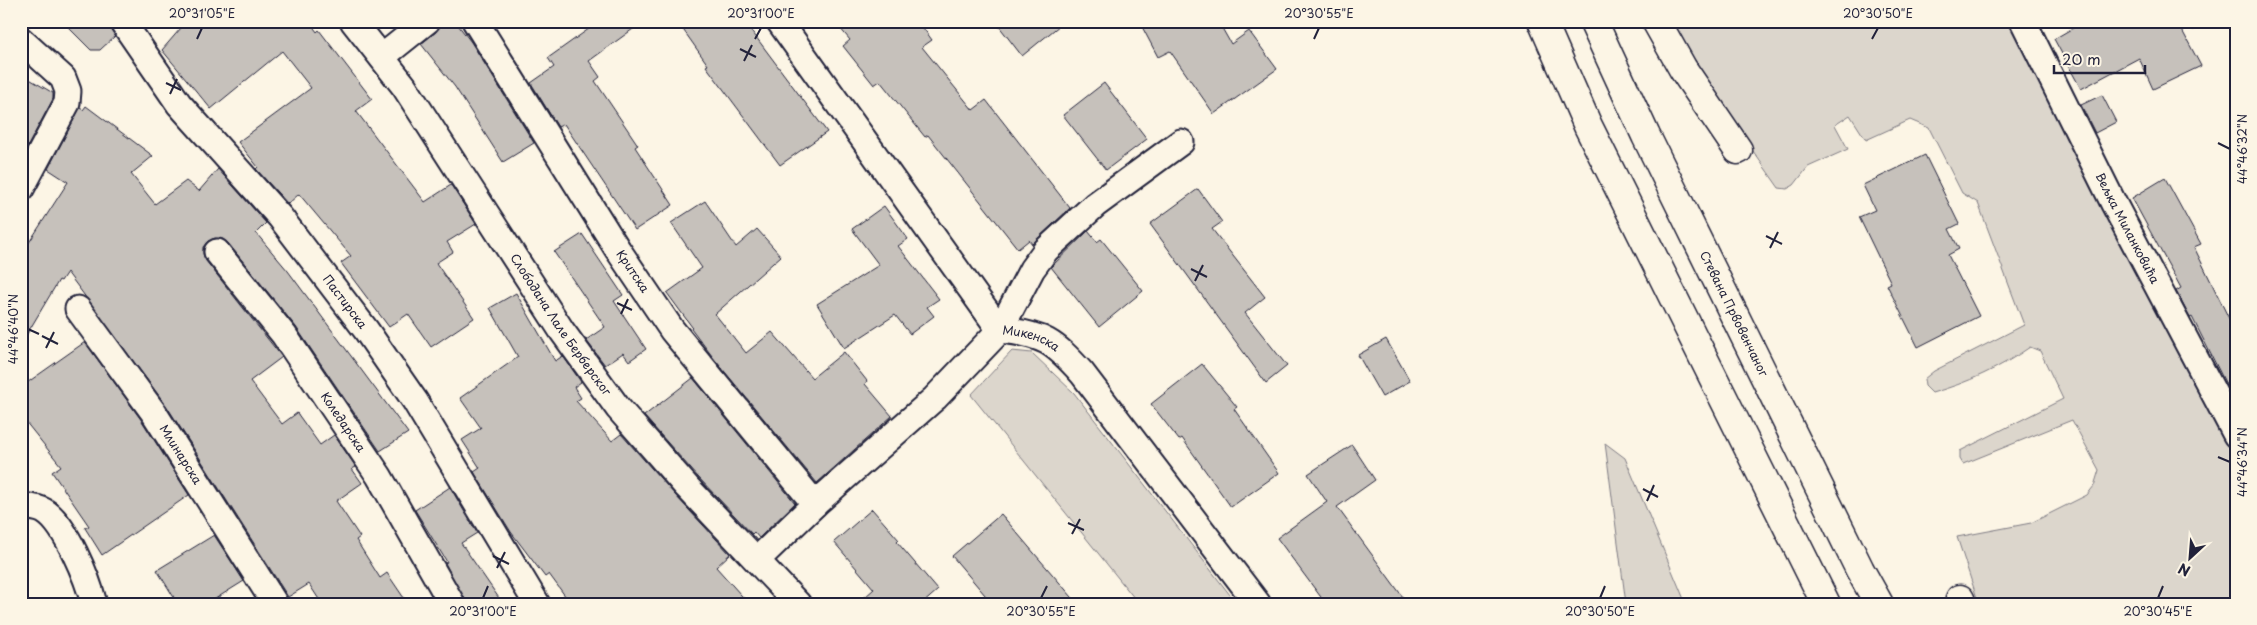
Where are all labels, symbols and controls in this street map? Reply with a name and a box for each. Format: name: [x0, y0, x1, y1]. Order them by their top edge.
text: 20°31'05"E: [169, 4, 235, 22]
text: 20°31'00"E: [727, 4, 795, 22]
text: 20°30'55"E: [1284, 4, 1354, 22]
text: 20°30'50"E: [1843, 4, 1913, 22]
scale bar: [2054, 42, 2146, 74]
text: 20 m: [2062, 47, 2101, 70]
text: 44°46'32"N: [2233, 114, 2251, 184]
street label: Вељка Миланковића: [2092, 169, 2165, 287]
street label: Критска: [612, 246, 655, 296]
street label: Стевана Првовенчаног: [1696, 248, 1774, 380]
street label: Слободана Лале Берберског: [506, 250, 617, 400]
street label: Пастирска: [319, 271, 372, 333]
text: 44°46'40"N: [4, 294, 22, 364]
street label: Микенска: [1002, 320, 1064, 356]
street label: Коледарска: [317, 388, 371, 456]
street label: Млинарска: [156, 421, 207, 488]
text: 44°46'34"N: [2233, 427, 2251, 497]
north arrow: [2164, 532, 2214, 582]
text: N: [2174, 558, 2194, 582]
text: 20°31'00"E: [449, 602, 517, 620]
text: 20°30'55"E: [1006, 602, 1076, 620]
text: 20°30'50"E: [1565, 602, 1635, 620]
text: 20°30'45"E: [2123, 602, 2193, 620]

